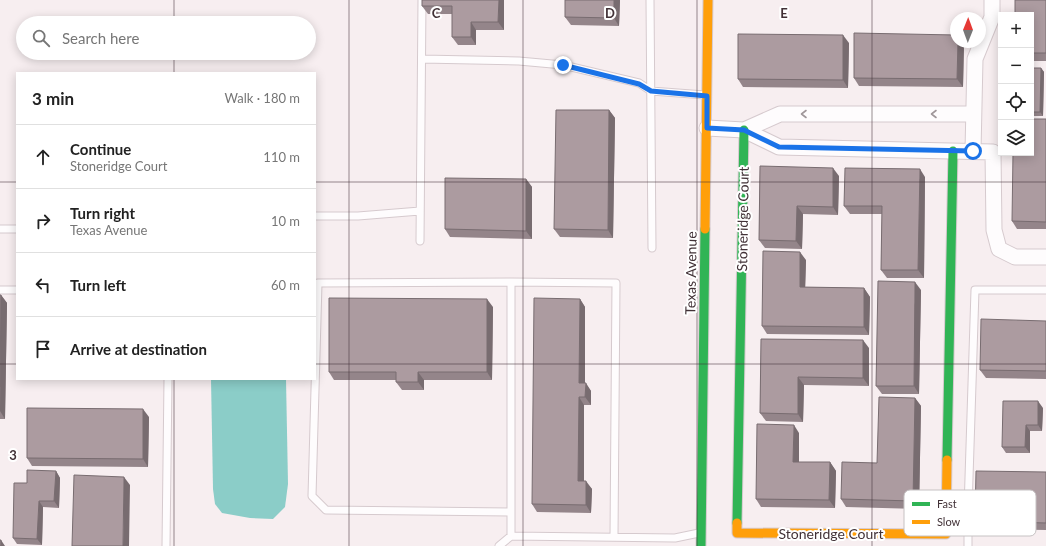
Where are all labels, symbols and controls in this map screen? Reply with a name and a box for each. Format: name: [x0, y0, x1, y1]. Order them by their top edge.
text: C: [432, 5, 441, 21]
text: D: [605, 5, 615, 21]
text: E: [780, 5, 788, 21]
north arrow: [950, 12, 986, 48]
map controls: [998, 12, 1034, 156]
button: +: [998, 12, 1034, 48]
search box: [16, 16, 316, 60]
icon: search: [30, 27, 52, 49]
text: Search here: [62, 29, 139, 47]
button: −: [998, 48, 1034, 84]
route end: [554, 56, 572, 74]
button: locate: [998, 84, 1034, 120]
text: 3 min: [32, 88, 74, 109]
text: Walk · 180 m: [224, 90, 300, 106]
one-way arrow: [801, 110, 807, 118]
one-way arrow: [931, 110, 937, 118]
button: layers: [998, 120, 1034, 156]
text: Continue: [70, 140, 131, 158]
route start: [964, 142, 982, 160]
icon: ahead: [32, 146, 54, 168]
text: 110 m: [263, 149, 300, 165]
text: Stoneridge Court: [70, 158, 167, 174]
street label: Stoneridge Court: [733, 166, 752, 272]
text: Turn right: [70, 204, 135, 222]
icon: right: [32, 210, 54, 232]
text: 10 m: [271, 213, 300, 229]
text: Texas Avenue: [70, 222, 147, 238]
street label: Texas Avenue: [681, 231, 700, 315]
icon: left: [32, 274, 54, 296]
text: Turn left: [70, 276, 126, 294]
text: 60 m: [271, 277, 300, 293]
icon: arrive: [32, 338, 54, 360]
text: Arrive at destination: [70, 340, 207, 358]
text: 3: [9, 447, 17, 463]
legend: [904, 490, 1036, 536]
text: Fast: [937, 497, 957, 510]
text: Slow: [937, 515, 961, 528]
street label: Stoneridge Court: [779, 525, 883, 542]

